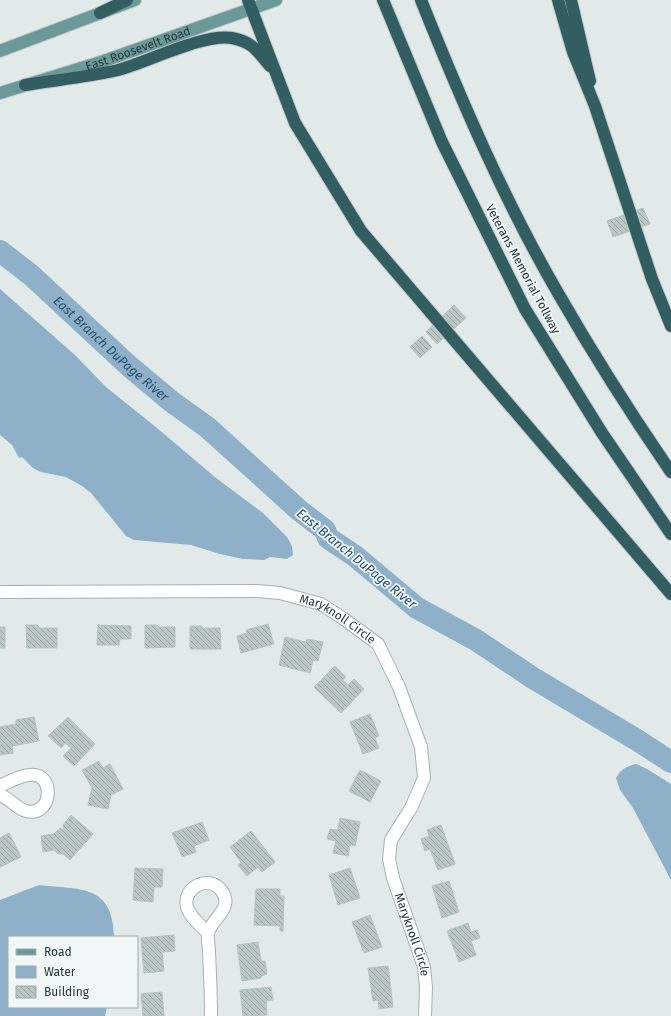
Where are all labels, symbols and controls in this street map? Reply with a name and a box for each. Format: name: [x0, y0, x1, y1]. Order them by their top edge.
street label: East Roosevelt Road: [84, 24, 192, 73]
street label: Veterans Memorial Tollway: [483, 202, 563, 336]
water label: East Branch DuPage River: [50, 293, 173, 405]
water label: East Branch DuPage River: [294, 505, 420, 612]
street label: Maryknoll Circle: [298, 592, 378, 647]
street label: Maryknoll Circle: [392, 891, 432, 977]
legend: [8, 936, 138, 1008]
text: Road: [44, 945, 72, 959]
text: Water: [44, 965, 76, 979]
text: Building: [44, 985, 90, 999]

